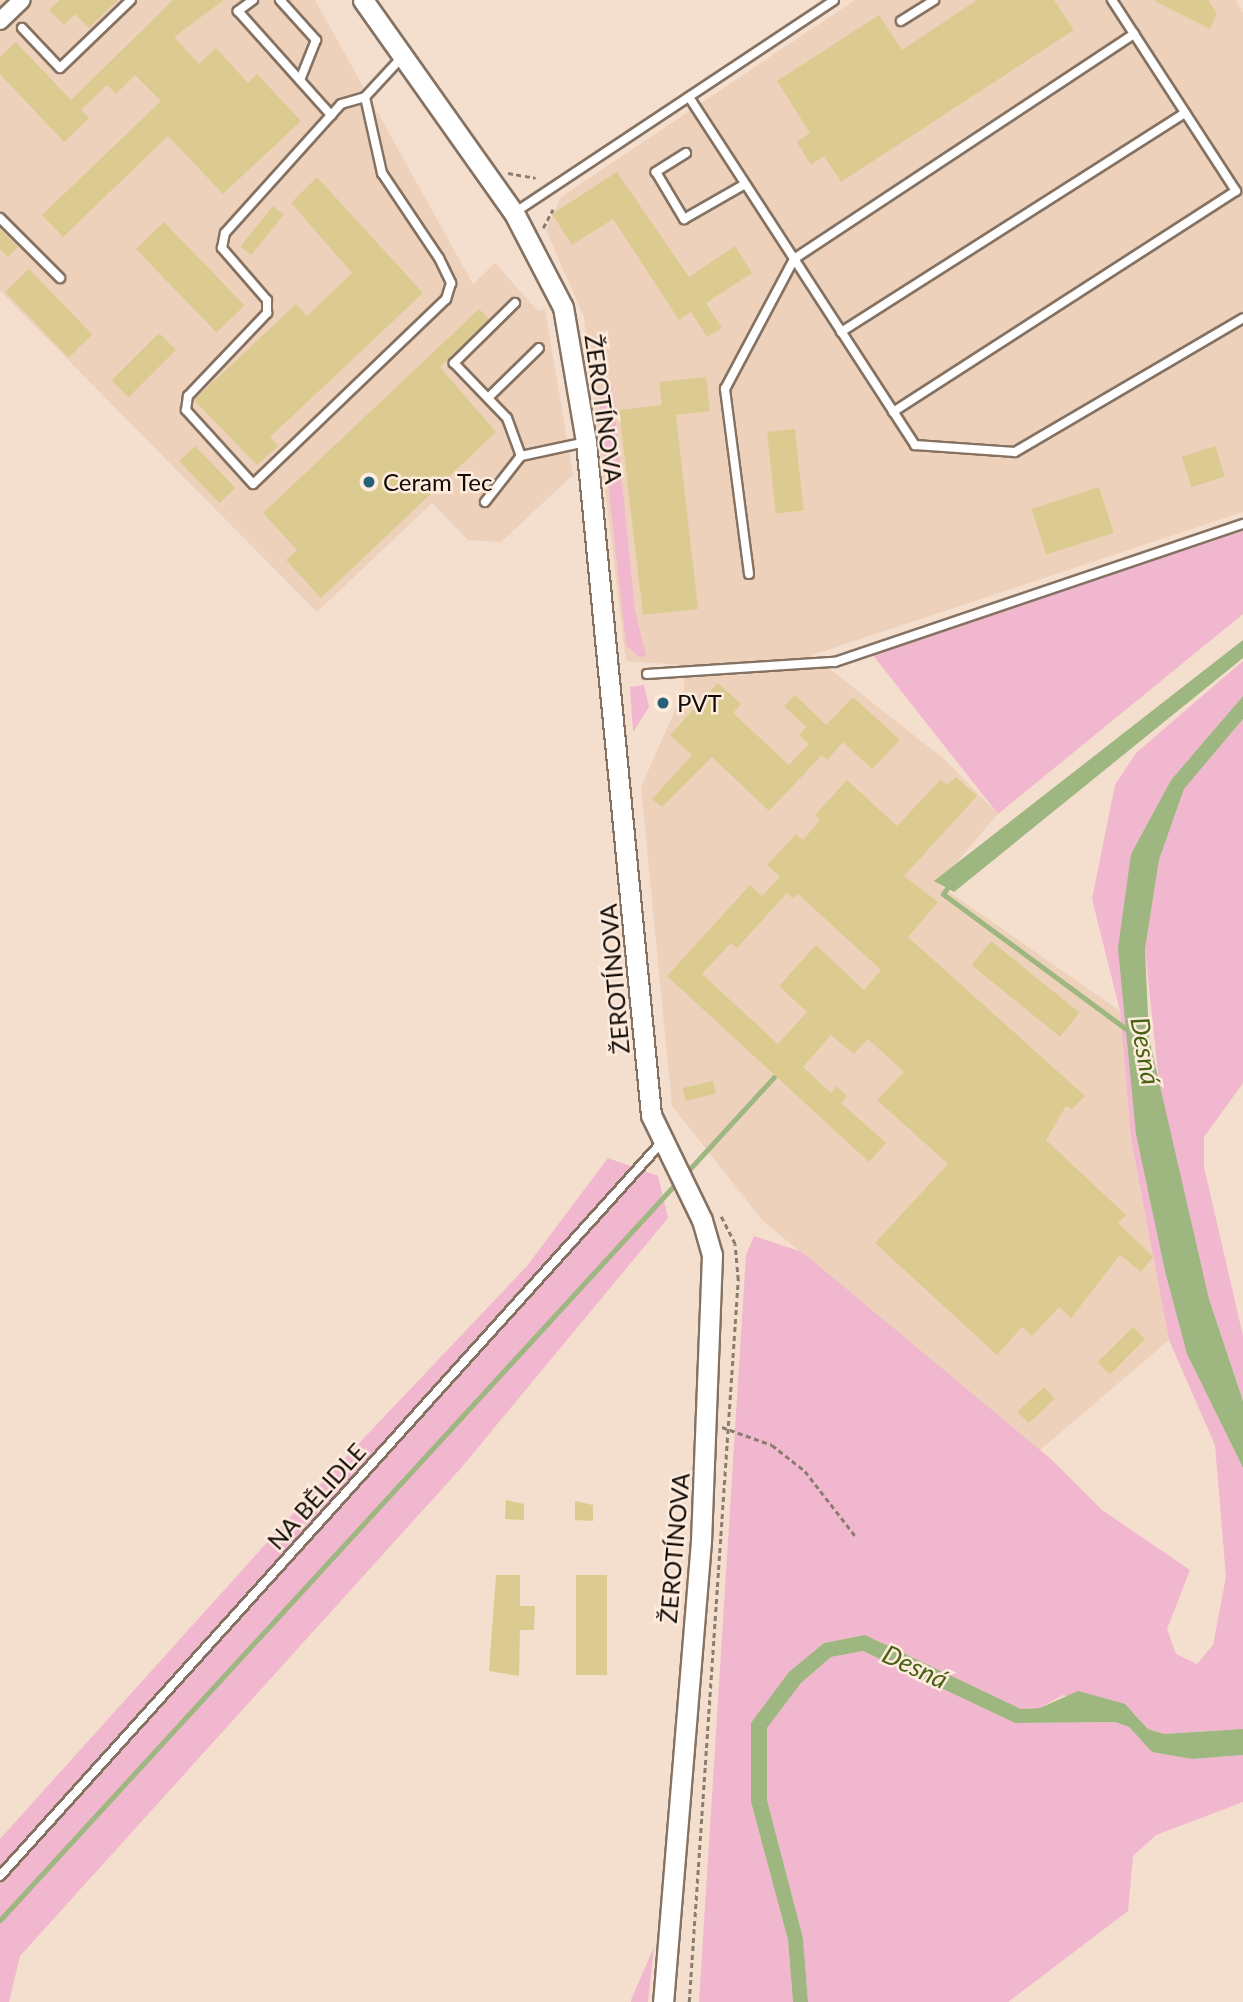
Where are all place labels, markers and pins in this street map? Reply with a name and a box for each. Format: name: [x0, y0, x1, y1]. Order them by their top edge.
place label: Ceram Tec: [383, 468, 493, 496]
marker: Ceram Tec: [361, 474, 377, 490]
place label: PVT: [677, 689, 722, 717]
marker: PVT: [655, 695, 671, 711]

